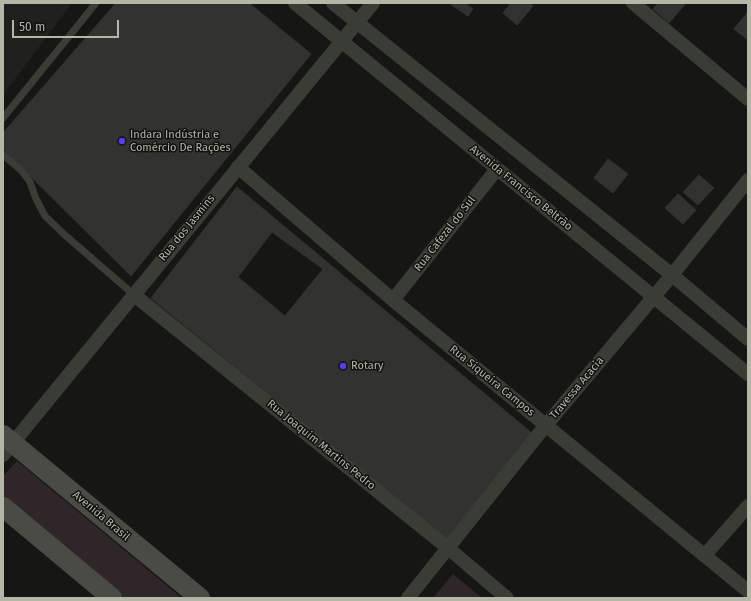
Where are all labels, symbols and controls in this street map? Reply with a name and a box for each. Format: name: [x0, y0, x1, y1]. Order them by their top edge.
scale bar: [14, 12, 121, 38]
text: 50 m: [19, 20, 45, 34]
place label: Indara Indústria e Comércio De Rações: [130, 128, 231, 154]
marker: Indara Indústria e Comércio De Rações: [117, 136, 127, 146]
street label: Avenida Francisco Beltrão: [467, 143, 575, 233]
street label: Rua dos Jasmins: [156, 192, 218, 264]
street label: Rua Cafezal do Sul: [412, 194, 478, 274]
street label: Rua Siqueira Campos: [447, 343, 537, 419]
street label: Travessa Acacia: [547, 354, 607, 422]
place label: Rotary: [351, 359, 383, 373]
marker: Rotary: [338, 361, 348, 371]
street label: Rua Joaquim Martins Pedro: [264, 397, 378, 493]
street label: Avenida Brasil: [70, 488, 132, 544]

